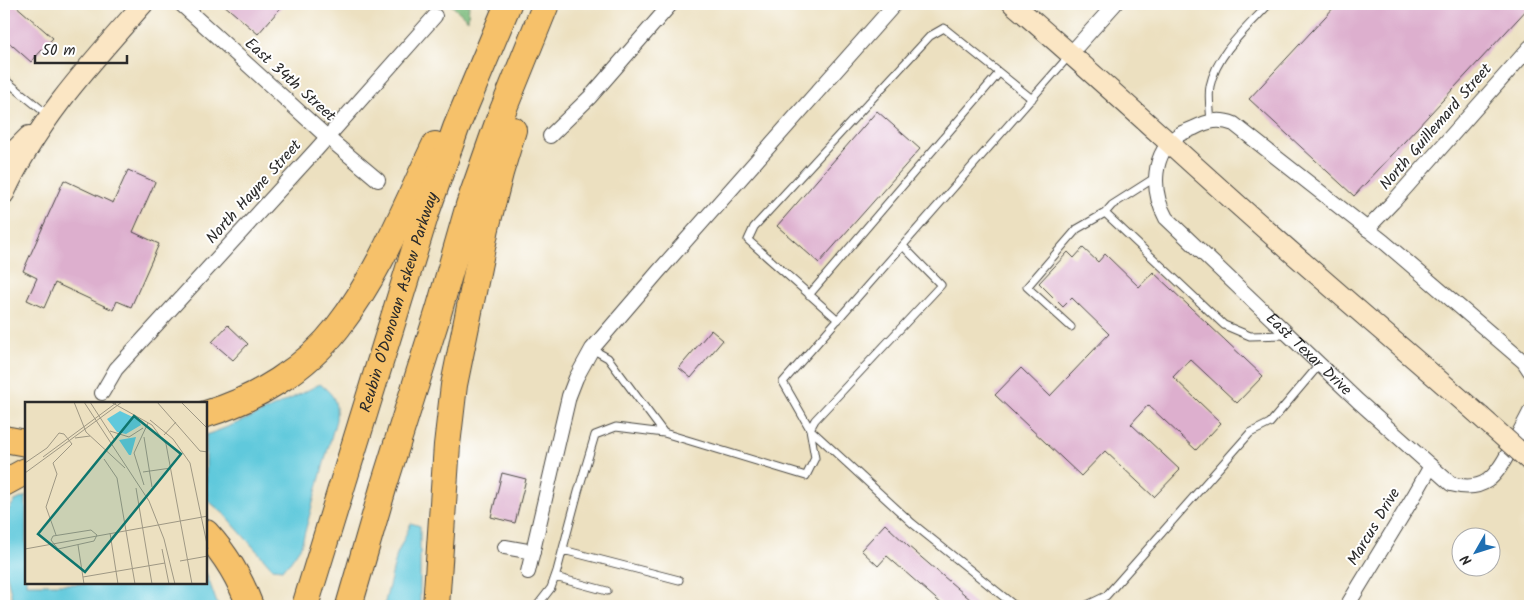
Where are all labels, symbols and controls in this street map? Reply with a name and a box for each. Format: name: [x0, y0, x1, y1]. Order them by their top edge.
scale bar: [35, 32, 128, 64]
street label: East 34th Street: [239, 32, 342, 129]
text: 50 m: [42, 39, 76, 63]
street label: North Guillemard Street: [1374, 57, 1499, 196]
street label: North Hayne Street: [200, 134, 308, 250]
street label: Reubin O'Donovan Askew Parkway: [353, 188, 445, 415]
street label: East Texar Drive: [1260, 307, 1358, 402]
inset map: [25, 402, 208, 585]
street label: Marcus Drive: [1341, 483, 1407, 571]
north arrow: [1452, 528, 1502, 578]
text: N: [1455, 549, 1478, 570]

